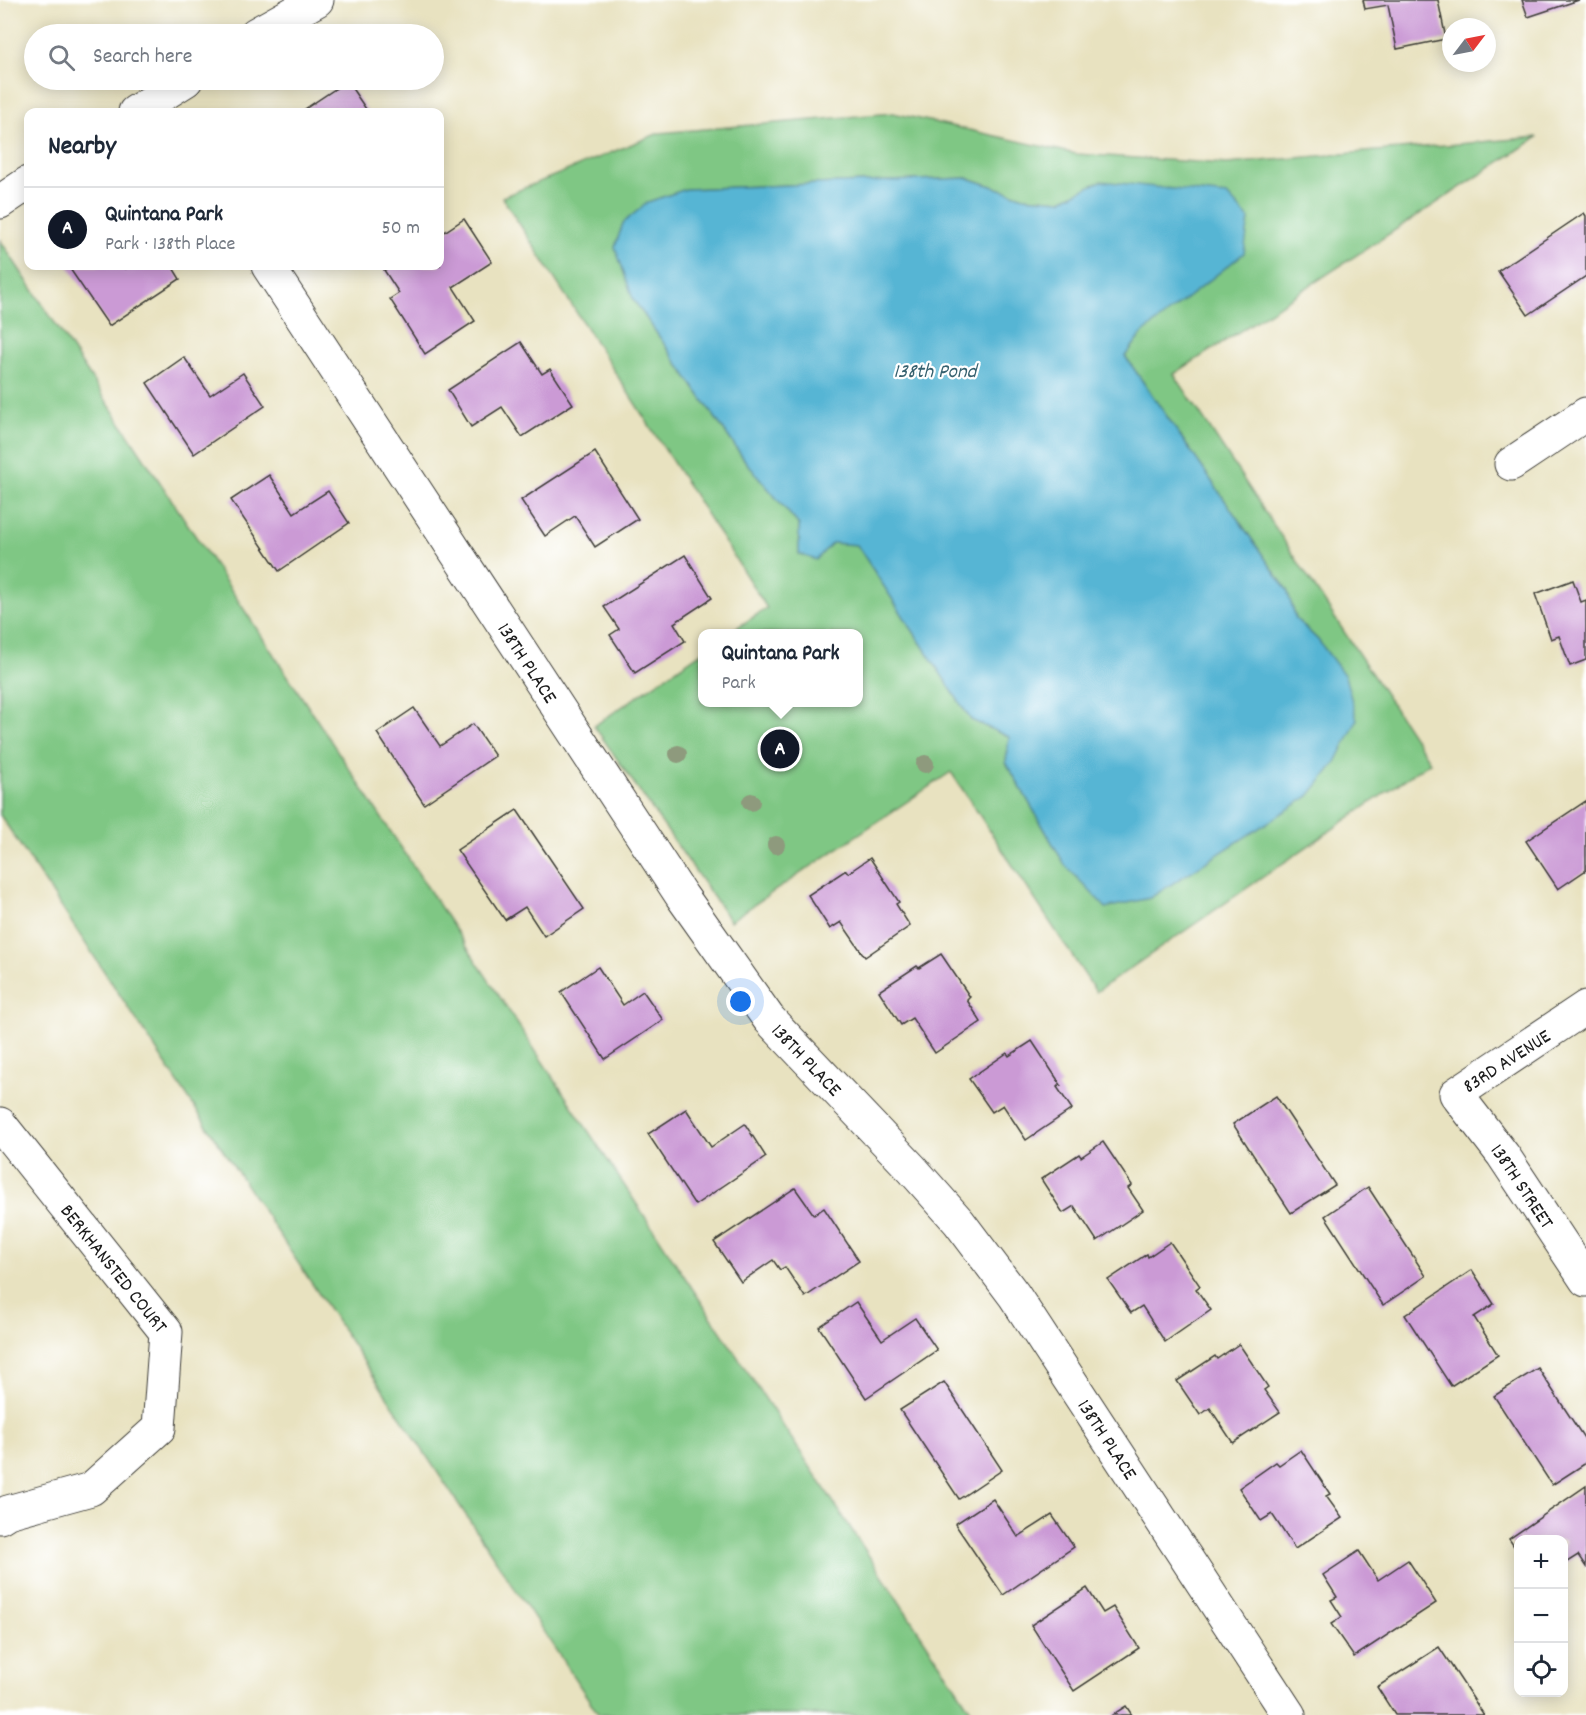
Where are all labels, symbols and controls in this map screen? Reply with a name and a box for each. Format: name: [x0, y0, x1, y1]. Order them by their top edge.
north arrow: [1442, 18, 1496, 72]
search box: [24, 24, 444, 90]
icon: search: [45, 41, 78, 74]
text: Search here: [93, 42, 192, 73]
text: Nearby: [48, 129, 116, 166]
text: Quintana Park: [105, 200, 223, 231]
text: A: [62, 215, 73, 243]
text: 50 m: [382, 215, 420, 243]
text: Park · 138th Place: [105, 231, 235, 259]
water label: 138th Pond: [894, 358, 980, 388]
street label: 138TH PLACE: [489, 618, 562, 710]
popup: [698, 629, 863, 707]
text: Quintana Park: [722, 639, 839, 670]
text: Park: [722, 670, 756, 698]
pin: A: [760, 726, 800, 771]
your location: [726, 987, 755, 1016]
street label: 138TH PLACE: [763, 1019, 847, 1104]
street label: 83RD AVENUE: [1458, 1024, 1557, 1101]
street label: 138TH STREET: [1482, 1139, 1559, 1235]
street label: BERKHANSTED COURT: [52, 1199, 173, 1340]
street label: 138TH PLACE: [1069, 1395, 1142, 1486]
map controls: [1514, 1535, 1568, 1697]
button: +: [1514, 1535, 1568, 1589]
button: −: [1514, 1589, 1568, 1643]
button: locate: [1514, 1643, 1568, 1697]

